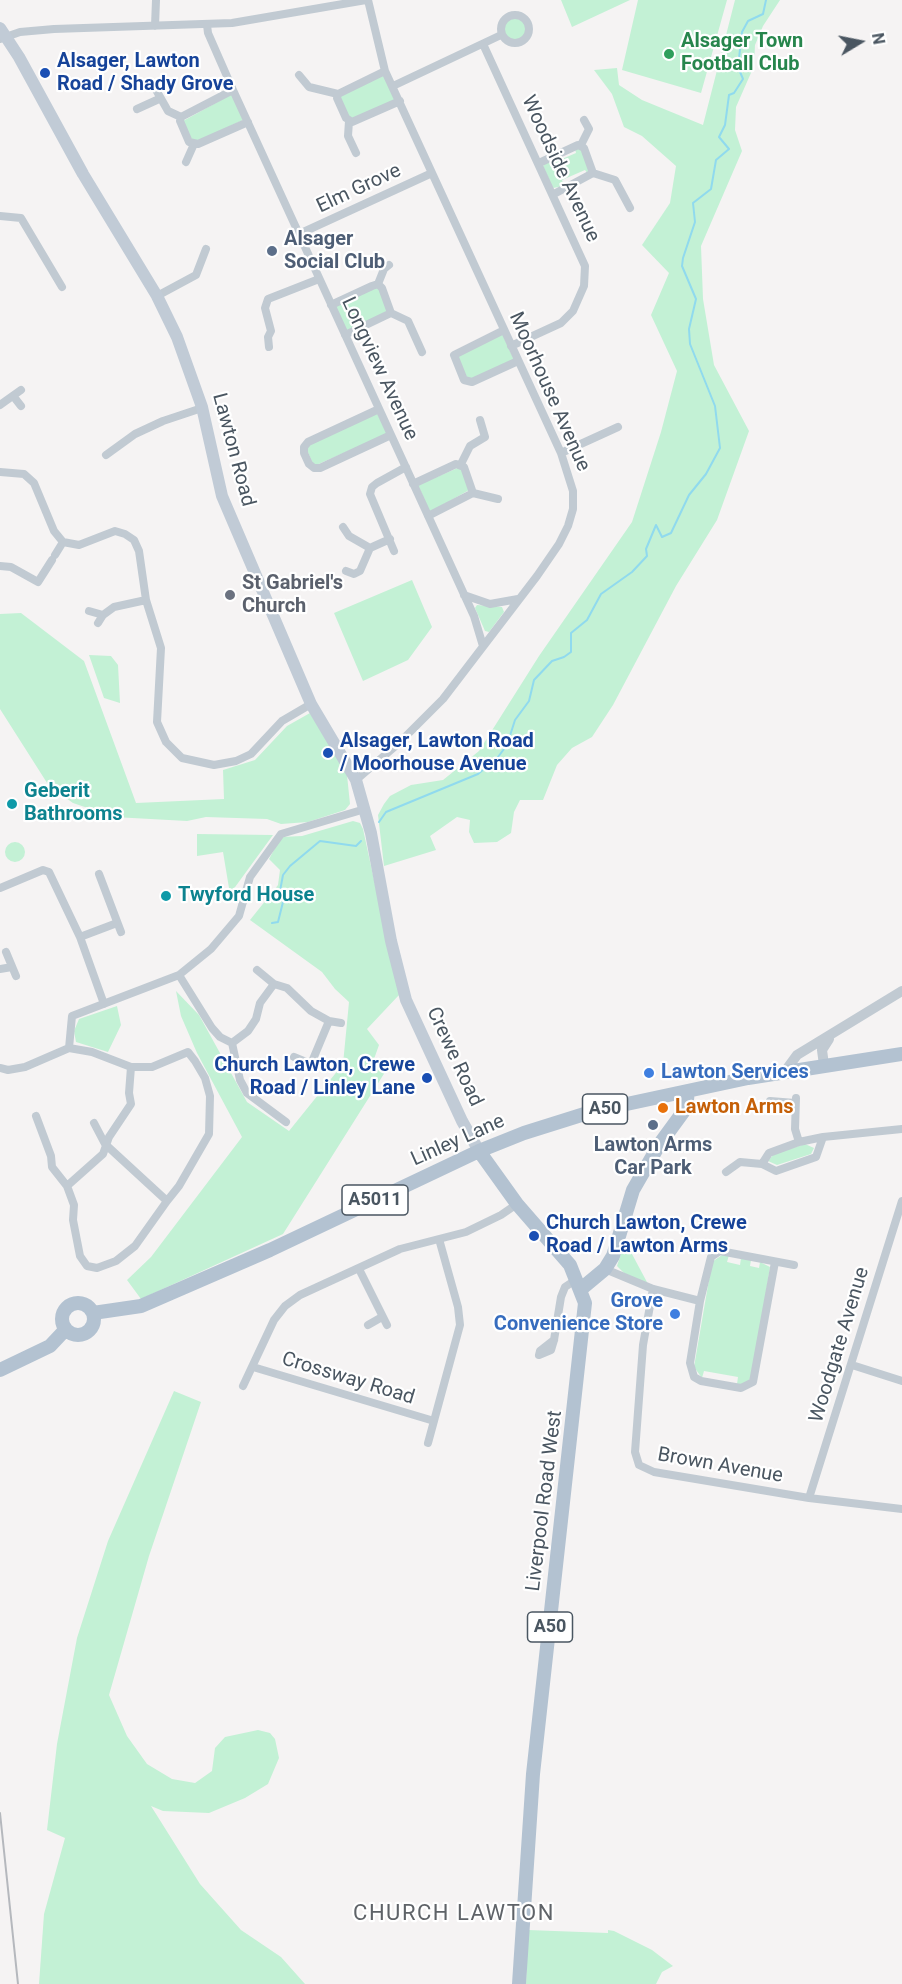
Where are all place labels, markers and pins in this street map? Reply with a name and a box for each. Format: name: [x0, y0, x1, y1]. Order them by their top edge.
place label: Alsager Town Football Club: [681, 30, 803, 77]
marker: Alsager Town Football Club: [662, 47, 676, 61]
place label: Alsager, Lawton Road / Shady Grove: [57, 50, 234, 97]
marker: Alsager, Lawton Road / Shady Grove: [38, 66, 52, 80]
place label: Alsager Social Club: [284, 228, 385, 275]
marker: Alsager Social Club: [265, 244, 279, 258]
place label: St Gabriel's Church: [242, 572, 343, 619]
marker: St Gabriel's Church: [223, 588, 237, 602]
place label: Alsager, Lawton Road / Moorhouse Avenue: [340, 730, 534, 777]
marker: Alsager, Lawton Road / Moorhouse Avenue: [321, 746, 335, 760]
place label: Geberit Bathrooms: [24, 780, 123, 827]
marker: Geberit Bathrooms: [5, 797, 19, 811]
place label: Twyford House: [178, 884, 314, 908]
marker: Twyford House: [159, 889, 173, 903]
place label: Church Lawton, Crewe Road / Linley Lane: [214, 1054, 415, 1101]
place label: Lawton Services: [661, 1061, 809, 1085]
marker: Lawton Services: [642, 1066, 656, 1080]
marker: Church Lawton, Crewe Road / Linley Lane: [420, 1071, 434, 1085]
place label: Lawton Arms: [675, 1096, 794, 1120]
marker: Lawton Arms: [656, 1101, 670, 1115]
marker: Lawton Arms Car Park: [646, 1118, 660, 1132]
place label: Lawton Arms Car Park: [594, 1134, 712, 1181]
place label: Church Lawton, Crewe Road / Lawton Arms: [546, 1212, 747, 1259]
marker: Church Lawton, Crewe Road / Lawton Arms: [527, 1229, 541, 1243]
place label: Grove Convenience Store: [494, 1290, 663, 1337]
marker: Grove Convenience Store: [668, 1307, 682, 1321]

